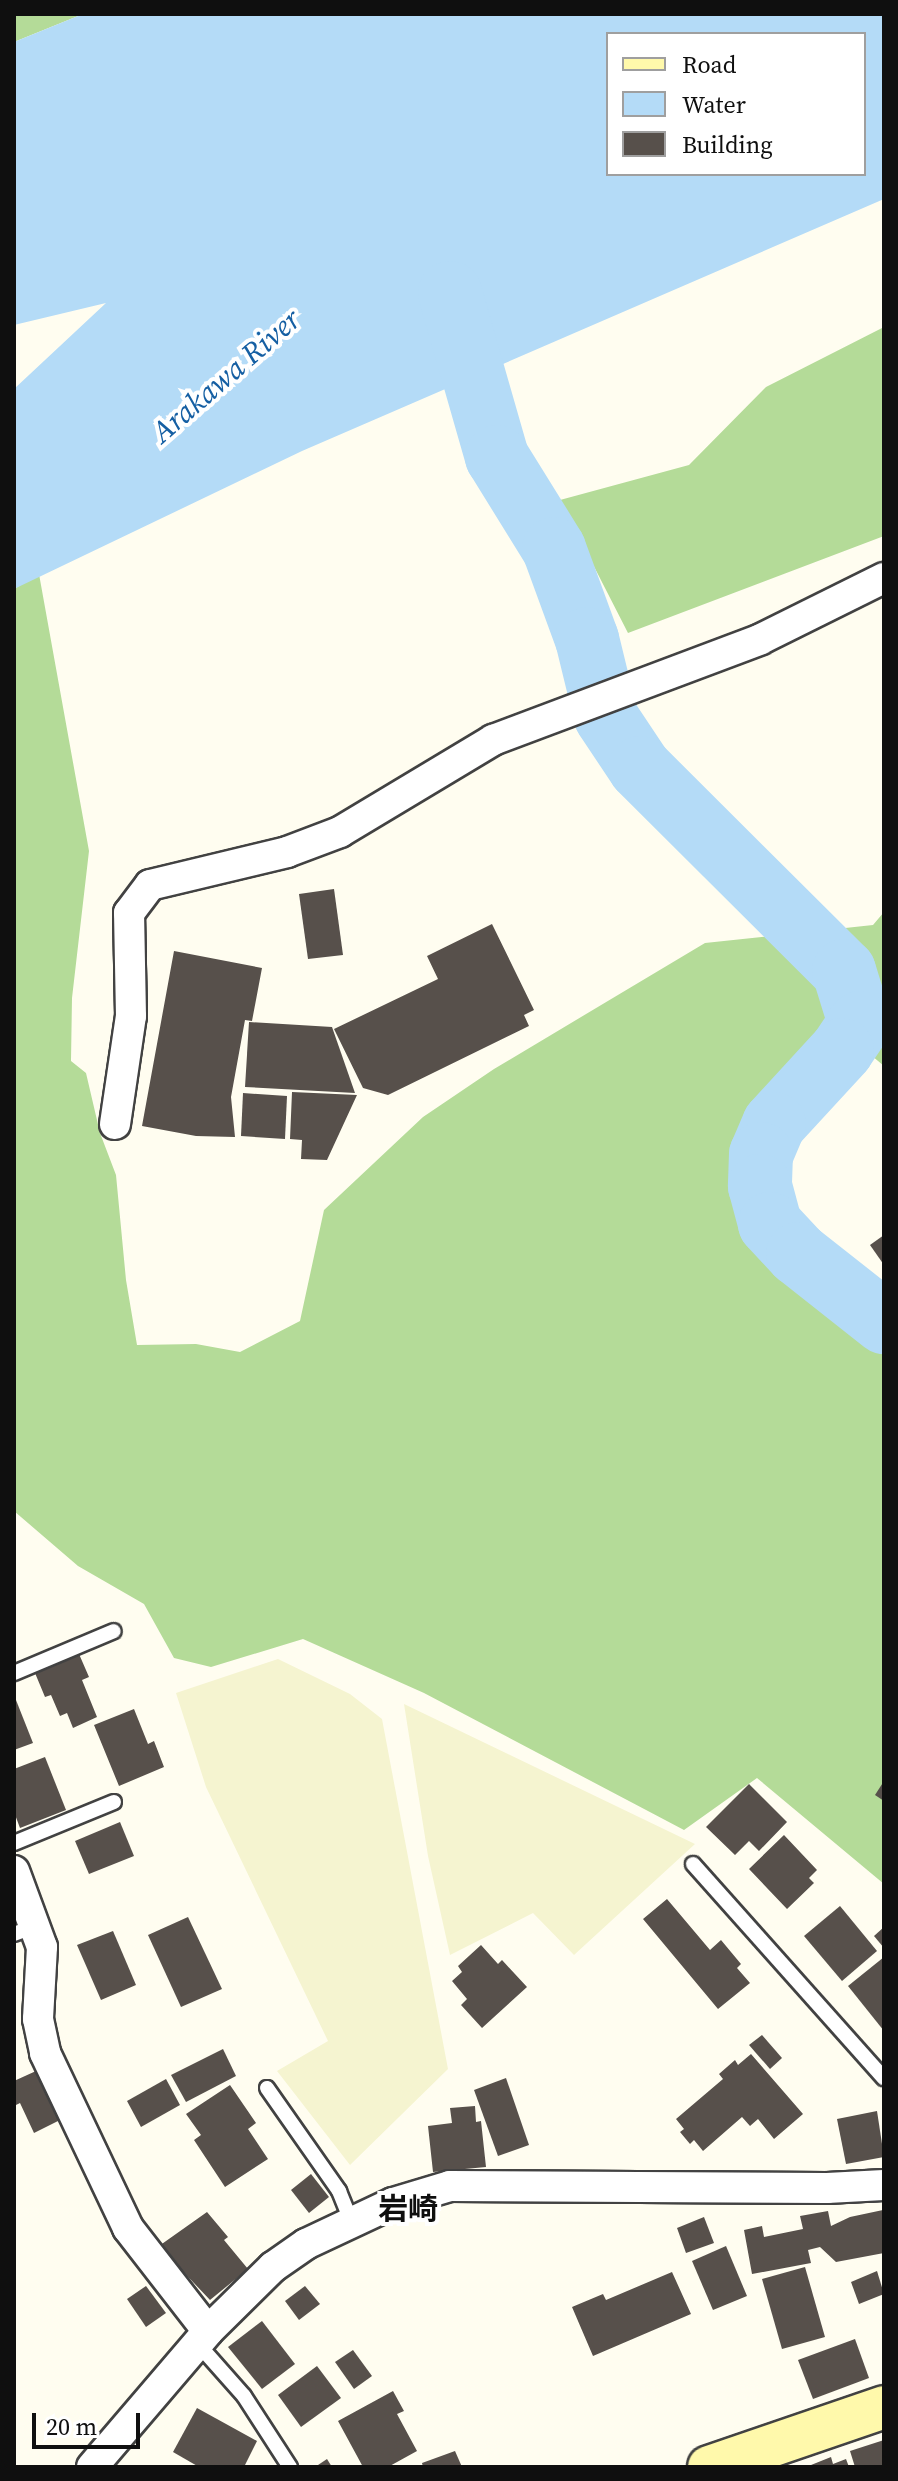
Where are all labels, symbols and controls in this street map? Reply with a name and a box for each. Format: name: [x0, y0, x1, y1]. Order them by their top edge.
legend: [606, 32, 866, 176]
text: Road: [682, 48, 736, 81]
text: Water: [682, 88, 746, 121]
text: Building: [682, 128, 773, 161]
water label: Arakawa River: [144, 301, 308, 451]
district label: 岩崎: [378, 2191, 438, 2227]
scale bar: [36, 2397, 144, 2447]
text: 20 m: [46, 2410, 97, 2443]

